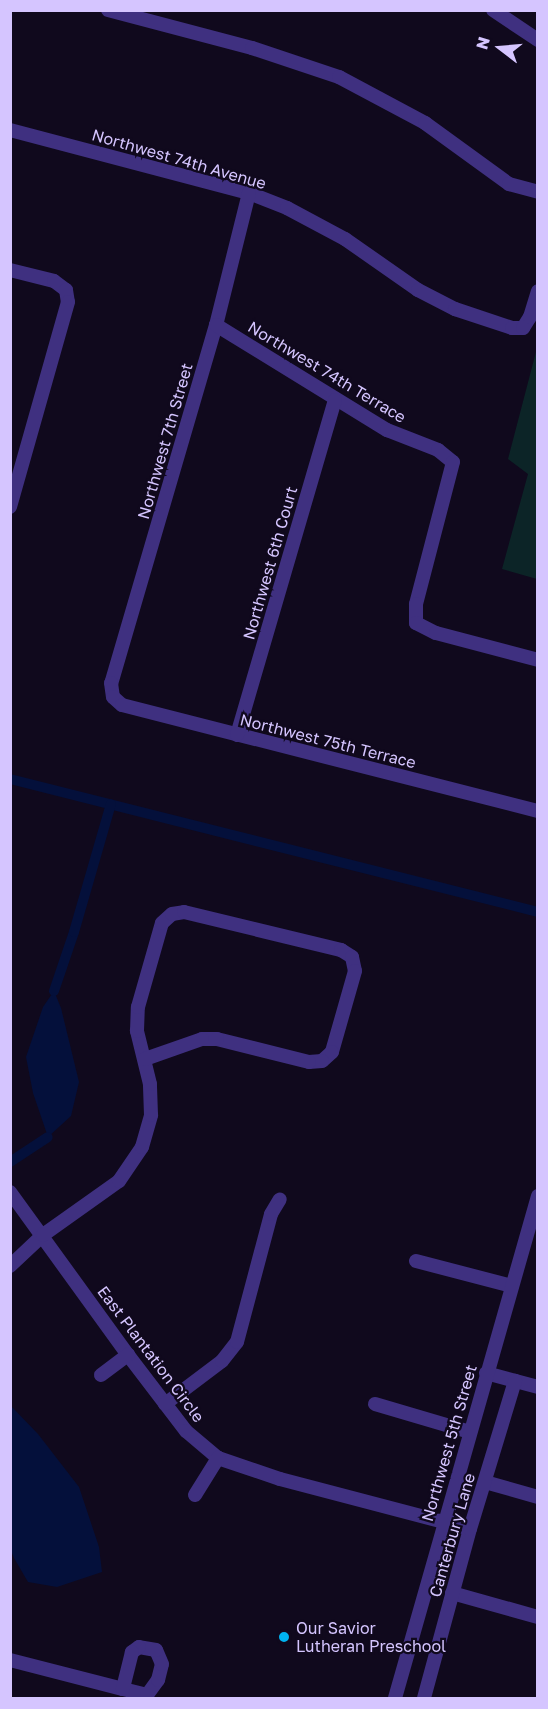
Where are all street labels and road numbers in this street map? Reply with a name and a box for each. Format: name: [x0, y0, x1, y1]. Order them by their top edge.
street label: Northwest 74th Avenue: [90, 125, 268, 193]
street label: Northwest 74th Terrace: [244, 317, 410, 427]
street label: Northwest 7th Street: [134, 361, 196, 521]
street label: Northwest 6th Court: [239, 484, 301, 642]
street label: Northwest 75th Terrace: [238, 710, 418, 772]
street label: East Plantation Circle: [94, 1282, 208, 1426]
street label: Northwest 5th Street: [417, 1362, 481, 1524]
street label: Canterbury Lane: [425, 1471, 479, 1599]

